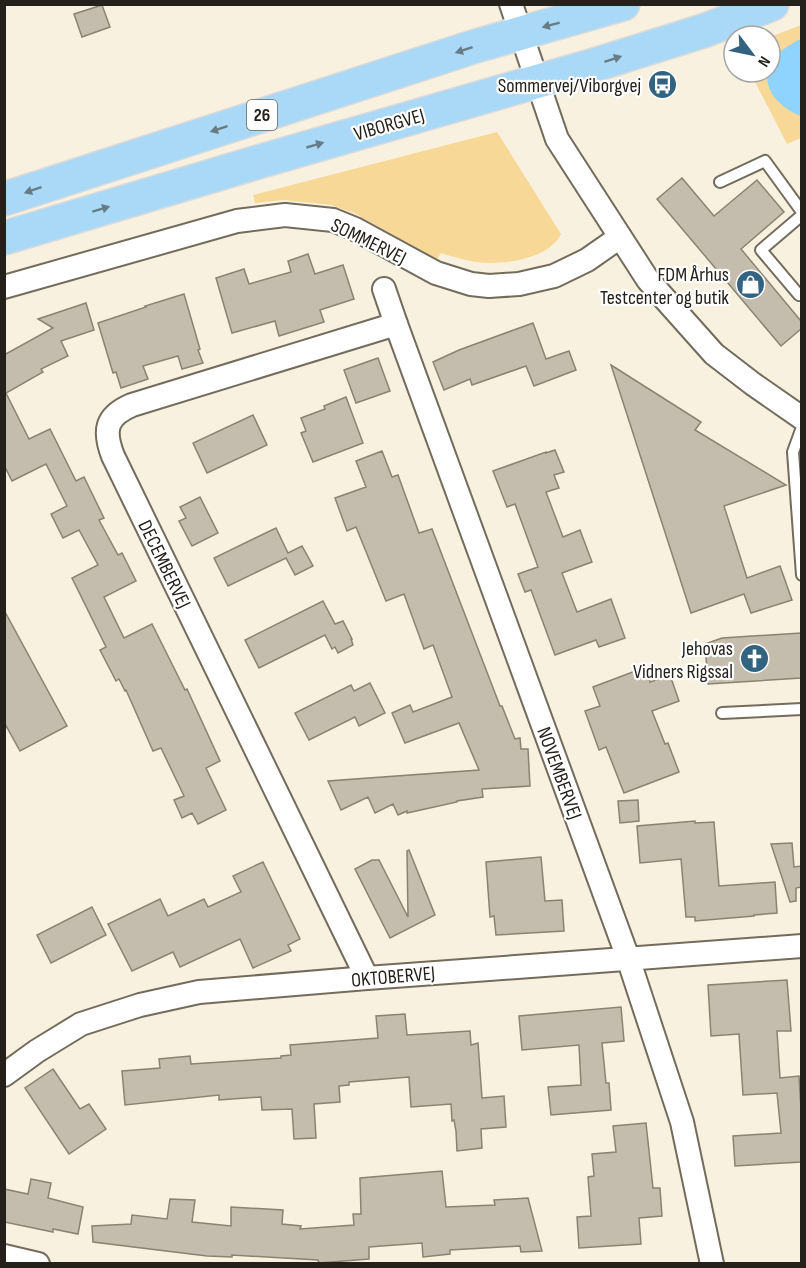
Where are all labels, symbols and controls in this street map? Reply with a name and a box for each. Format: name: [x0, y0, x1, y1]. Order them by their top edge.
one-way arrow: [542, 21, 560, 30]
north arrow: [722, 24, 782, 84]
one-way arrow: [455, 46, 473, 55]
text: N: [753, 52, 774, 70]
one-way arrow: [604, 54, 622, 63]
bus stop icon: Sommervej/Viborgvej: [646, 69, 678, 101]
place label: Sommervej/Viborgvej: [498, 74, 641, 98]
road number: 26: [247, 100, 277, 130]
street label: VIBORGVEJ: [351, 103, 427, 146]
one-way arrow: [210, 125, 228, 134]
one-way arrow: [306, 140, 324, 149]
one-way arrow: [24, 185, 42, 195]
one-way arrow: [92, 204, 110, 213]
street label: SOMMERVEJ: [327, 213, 410, 270]
place label: FDM Århus Testcenter og butik: [600, 263, 729, 310]
shop icon: FDM Århus Testcenter og butik: [734, 269, 766, 301]
street label: DECEMBERVEJ: [132, 516, 196, 612]
place label: Jehovas Vidners Rigssal: [633, 637, 733, 684]
church icon: Jehovas Vidners Rigssal: [738, 643, 770, 675]
street label: NOVEMBERVEJ: [531, 724, 587, 823]
street label: OKTOBERVEJ: [350, 961, 436, 993]

